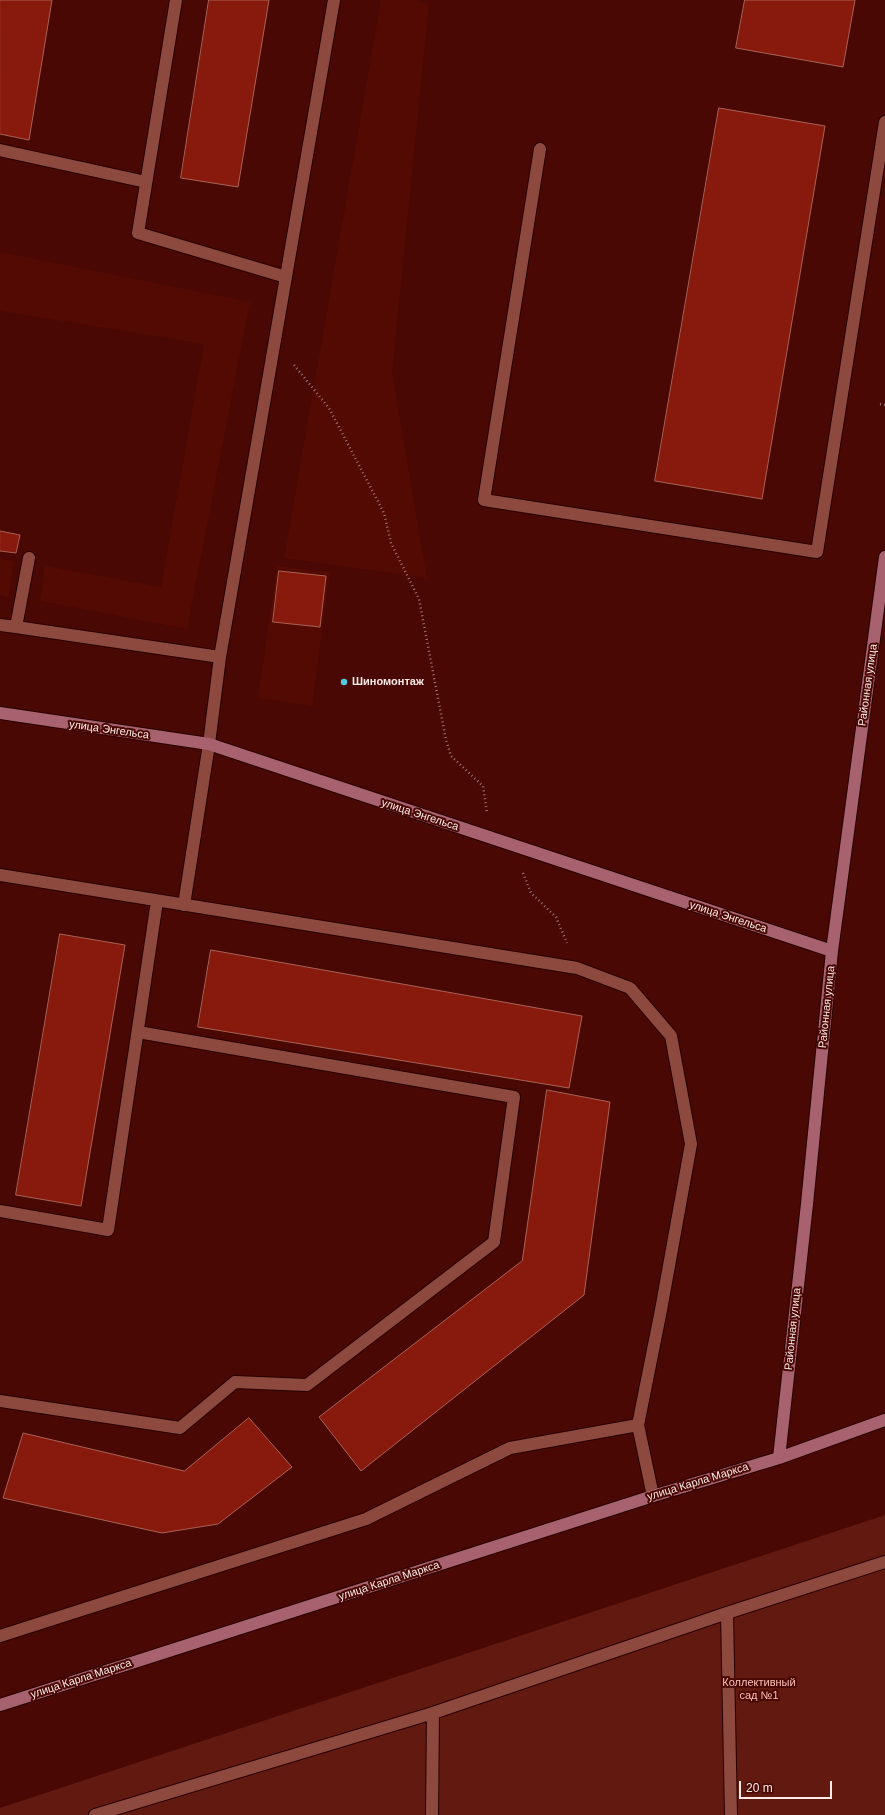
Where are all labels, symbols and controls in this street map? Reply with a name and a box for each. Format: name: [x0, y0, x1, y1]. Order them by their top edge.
street label: Районная улица: [856, 643, 880, 727]
place label: Шиномонтаж: [352, 675, 424, 689]
marker: Шиномонтаж: [339, 677, 349, 687]
street label: улица Энгельса: [68, 718, 150, 742]
street label: улица Энгельса: [380, 796, 460, 834]
street label: улица Энгельса: [688, 898, 768, 936]
street label: Районная улица: [816, 965, 838, 1049]
street label: Районная улица: [782, 1287, 804, 1371]
street label: улица Карла Маркса: [646, 1460, 750, 1504]
street label: улица Карла Маркса: [337, 1558, 441, 1604]
street label: улица Карла Маркса: [29, 1656, 133, 1702]
park label: Коллективный сад №1: [722, 1676, 796, 1702]
scale bar: [741, 1773, 834, 1799]
text: 20 m: [746, 1781, 773, 1795]

